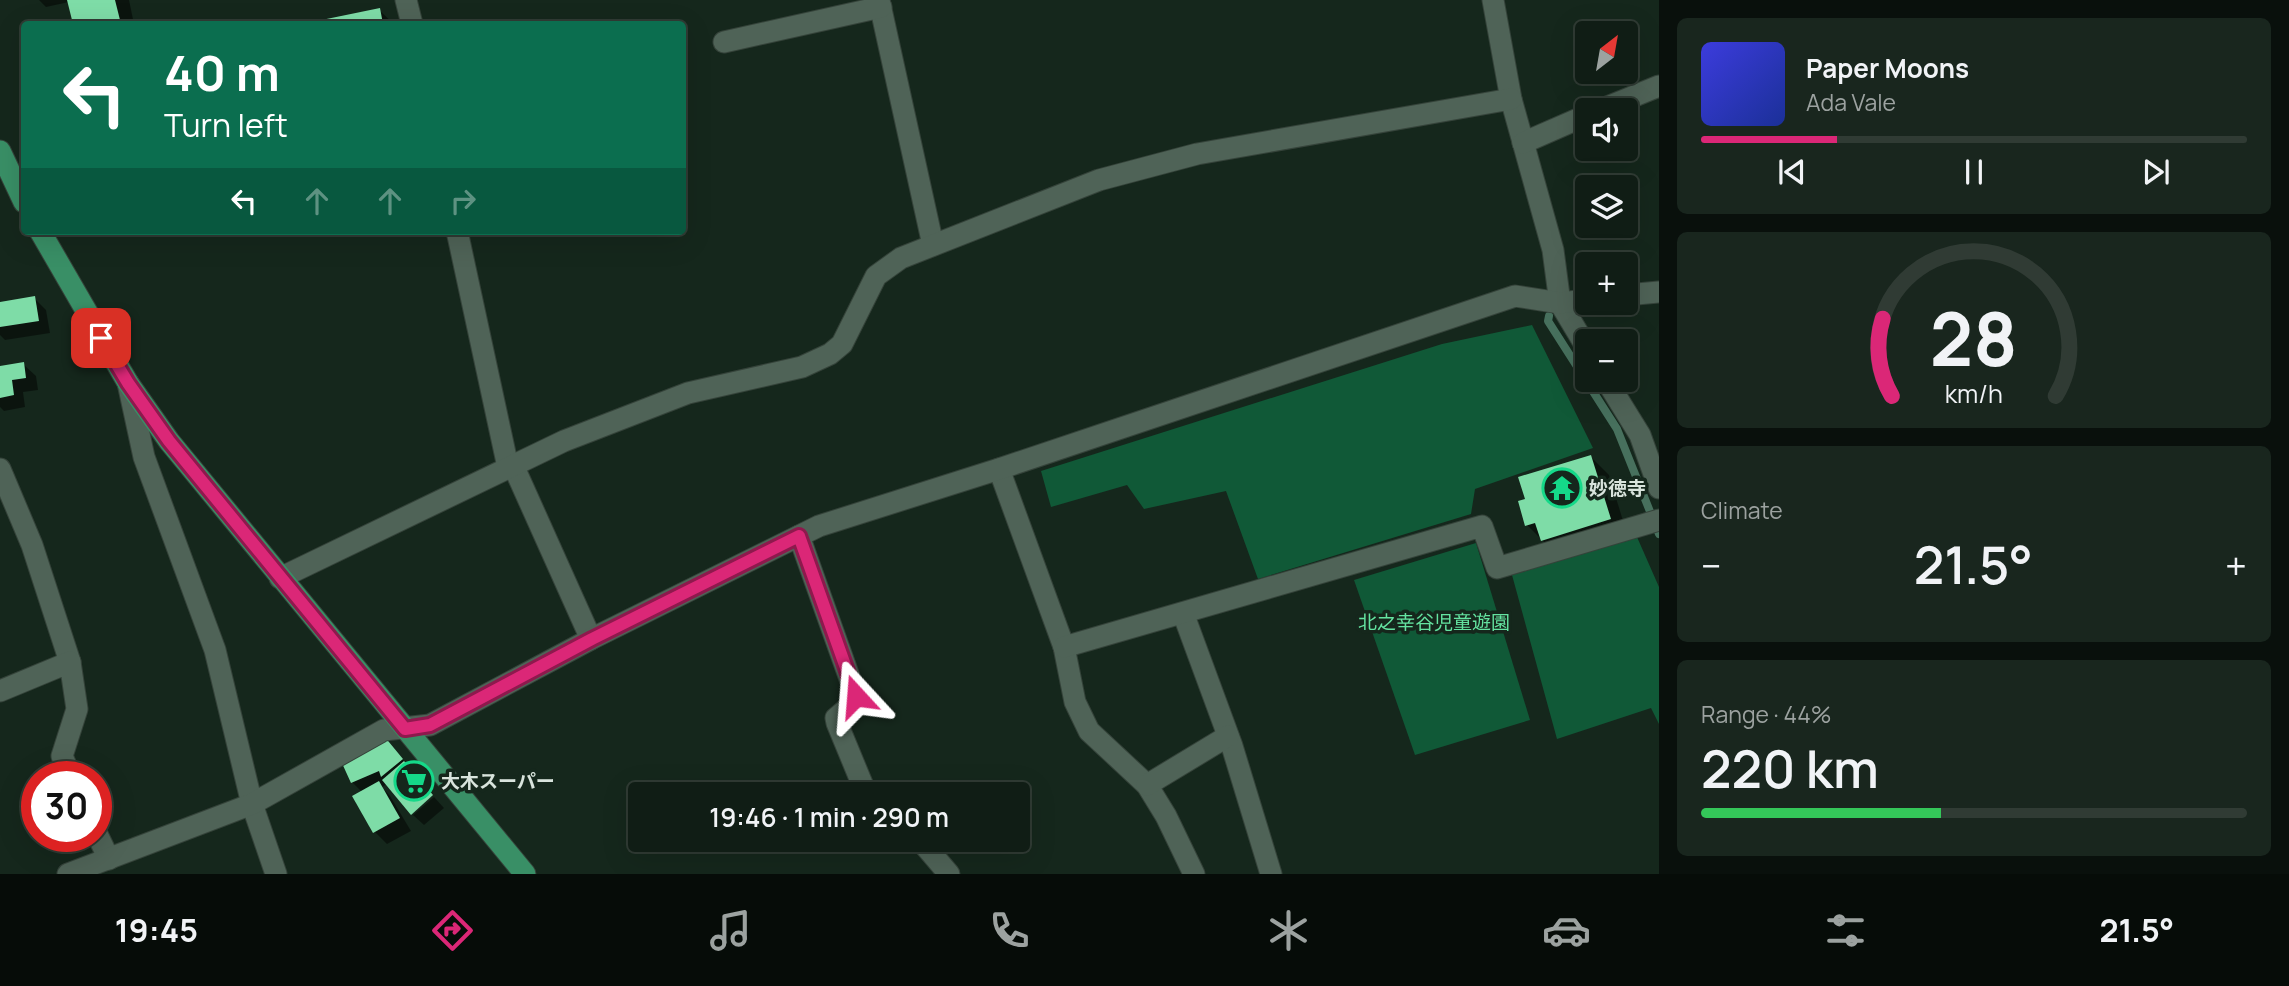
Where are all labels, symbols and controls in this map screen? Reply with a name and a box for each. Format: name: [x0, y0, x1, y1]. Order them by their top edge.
north arrow: [1575, 21, 1638, 84]
map controls: [1575, 21, 1638, 392]
text: 40 m: [164, 39, 280, 106]
icon: left: [49, 49, 140, 140]
text: Paper Moons: [1806, 50, 1969, 86]
text: Ada Vale: [1806, 86, 1896, 118]
button: sound: [1575, 98, 1638, 161]
text: Turn left: [164, 103, 288, 147]
icon: previous: [1773, 153, 1811, 191]
icon: pause: [1955, 153, 1993, 191]
icon: next: [2137, 153, 2175, 191]
button: layers: [1575, 175, 1638, 238]
icon: left: [225, 182, 263, 220]
icon: ahead: [298, 182, 336, 220]
icon: ahead: [371, 182, 409, 220]
icon: right: [444, 182, 482, 220]
button: +: [1575, 252, 1638, 315]
text: 28: [1930, 288, 2018, 388]
pin: [71, 308, 131, 368]
icon: arrive: [82, 319, 120, 357]
button: −: [1575, 329, 1638, 392]
text: km/h: [1945, 376, 2003, 411]
temple icon: 妙徳寺: [1541, 467, 1583, 509]
place label: 妙徳寺: [1589, 475, 1646, 501]
text: Climate: [1701, 494, 1783, 526]
text: 21.5°: [1914, 529, 2033, 600]
text: −: [1701, 539, 1722, 591]
text: +: [2225, 539, 2247, 591]
park label: 北之幸谷児童遊園: [1358, 609, 1510, 635]
position arrow: [819, 659, 893, 733]
text: Range · 44%: [1701, 698, 1832, 730]
text: 220 km: [1701, 733, 1879, 804]
supermarket icon: 大木スーパー: [393, 760, 435, 802]
speed limit sign: 30: [21, 761, 112, 852]
place label: 大木スーパー: [441, 768, 555, 794]
text: 19:46 · 1 min · 290 m: [709, 799, 949, 835]
icon: directions: [428, 906, 477, 955]
icon: music: [706, 906, 755, 955]
icon: phone: [985, 906, 1034, 955]
icon: climate: [1264, 906, 1313, 955]
icon: car: [1542, 906, 1591, 955]
icon: filters: [1821, 906, 1870, 955]
text: 19:45: [115, 908, 198, 952]
text: 21.5°: [2100, 908, 2174, 952]

